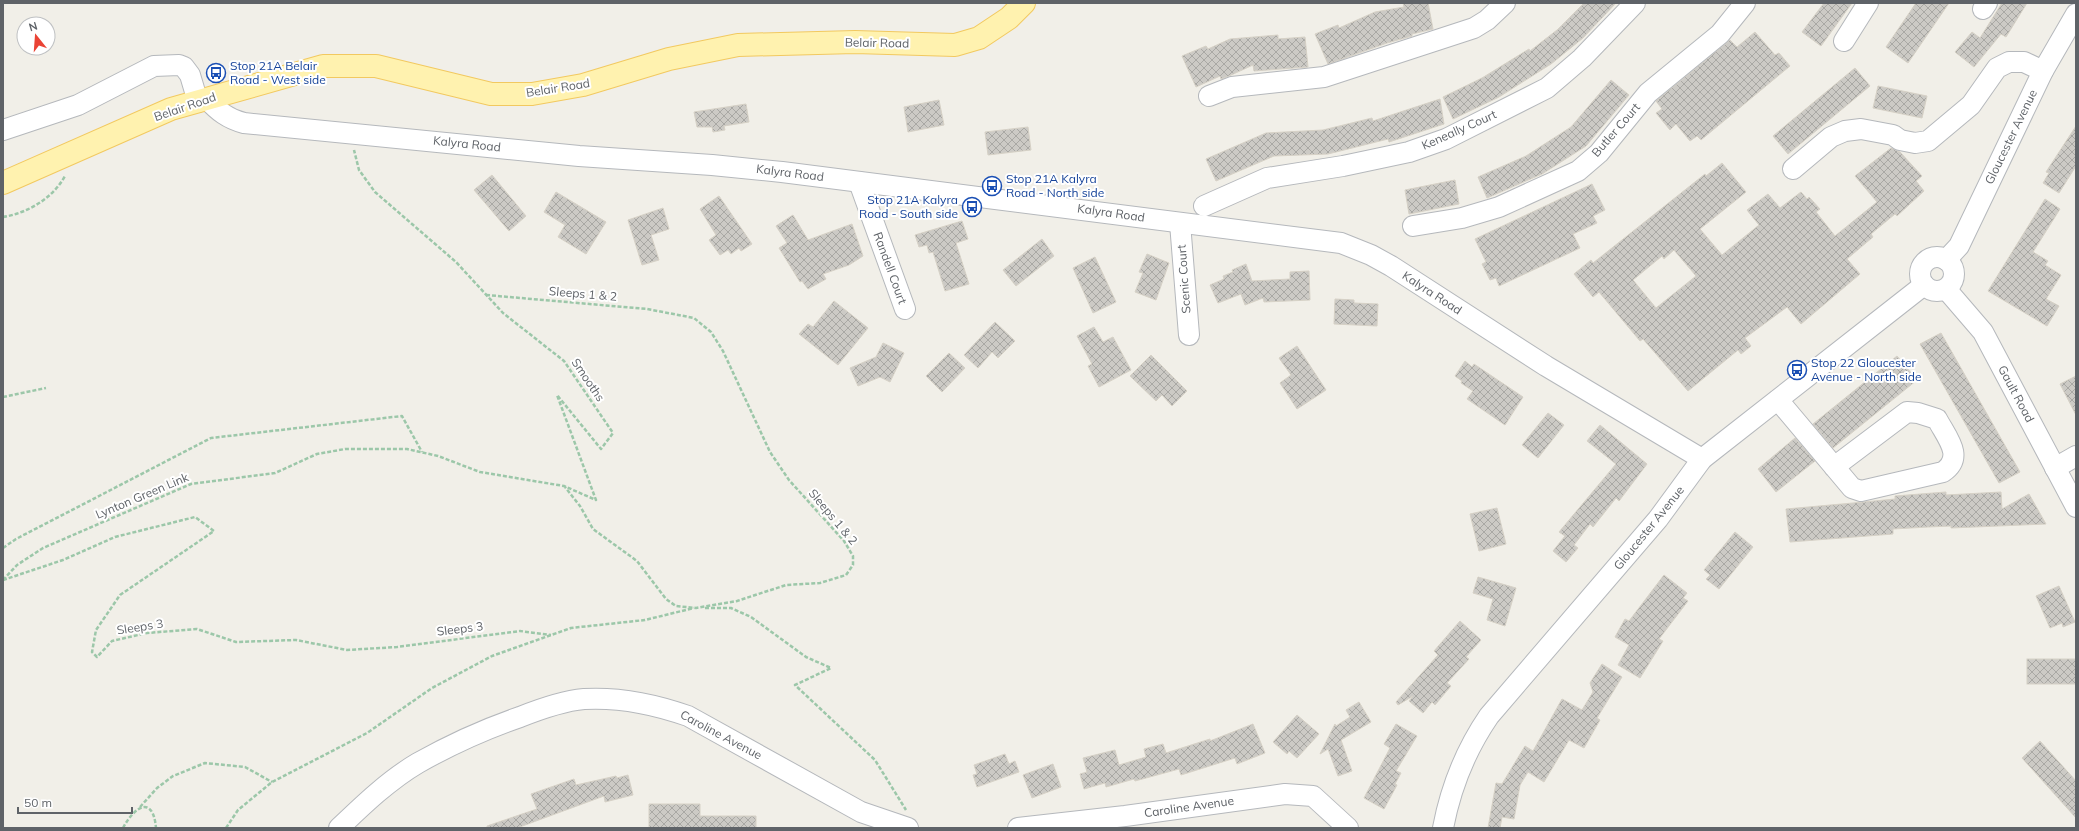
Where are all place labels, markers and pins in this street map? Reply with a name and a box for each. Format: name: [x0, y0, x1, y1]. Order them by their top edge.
place label: Stop 21A Belair Road - West side: [230, 58, 326, 87]
bus stop icon: Stop 21A Belair Road - West side: [205, 62, 227, 84]
place label: Stop 21A Kalyra Road - North side: [1006, 171, 1104, 200]
bus stop icon: Stop 21A Kalyra Road - North side: [981, 175, 1003, 197]
place label: Stop 21A Kalyra Road - South side: [859, 192, 958, 221]
bus stop icon: Stop 21A Kalyra Road - South side: [961, 196, 983, 218]
place label: Stop 22 Gloucester Avenue - North side: [1811, 355, 1922, 384]
bus stop icon: Stop 22 Gloucester Avenue - North side: [1786, 359, 1808, 381]

